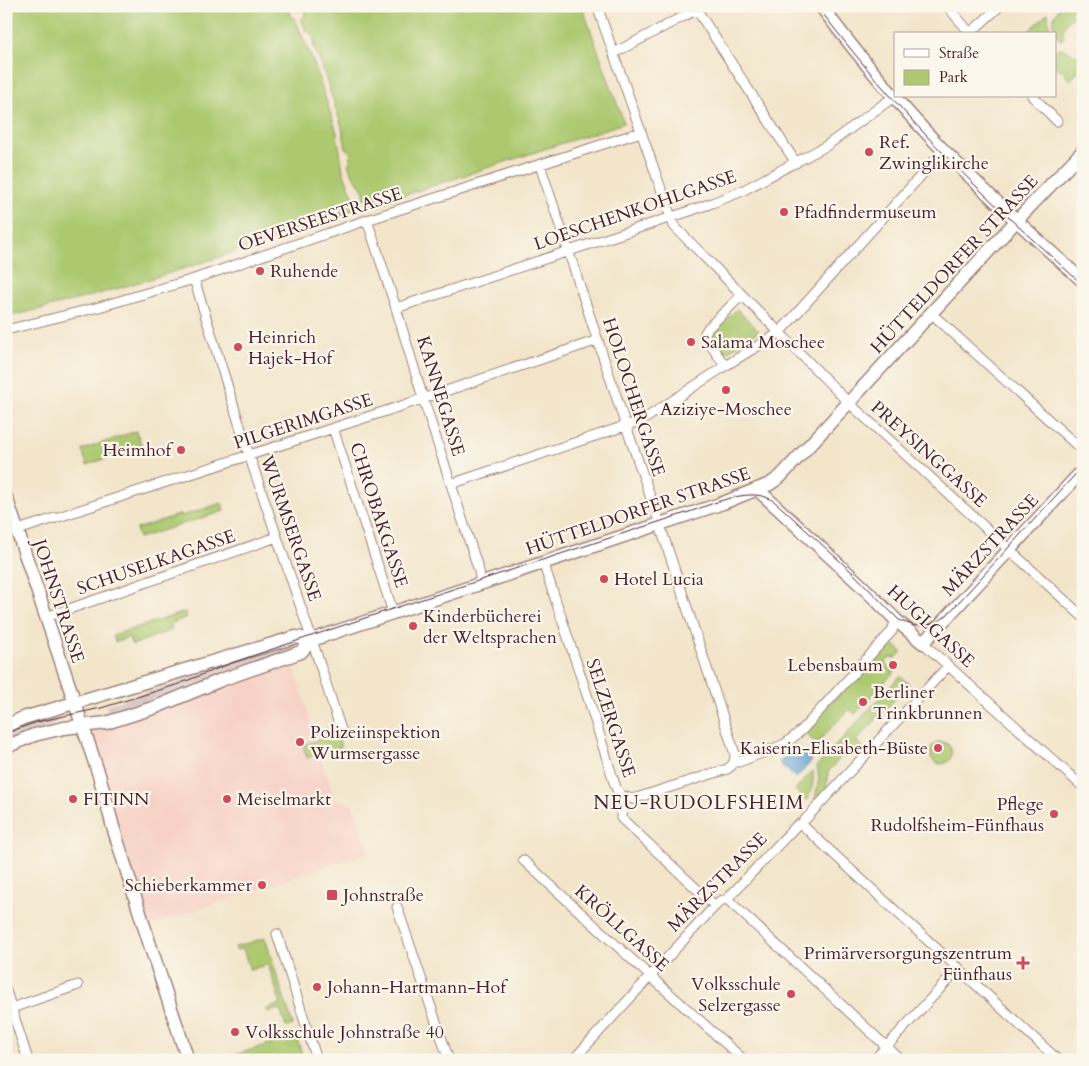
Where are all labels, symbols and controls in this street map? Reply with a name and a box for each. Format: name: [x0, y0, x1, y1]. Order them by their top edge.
legend: [894, 32, 1056, 98]
text: Straße: [939, 43, 979, 63]
text: Park: [939, 67, 968, 87]
place label: Ref. Zwinglikirche: [879, 130, 989, 176]
marker: Ref. Zwinglikirche: [863, 146, 875, 158]
street label: LOESCHENKOHLGASSE: [530, 164, 740, 257]
street label: HÜTTELDORFER STRASSE: [865, 169, 1044, 359]
street label: OEVERSEESTRASSE: [235, 181, 406, 258]
place label: Pfadfindermuseum: [794, 200, 937, 225]
marker: Pfadfindermuseum: [778, 206, 790, 218]
place label: Ruhende: [270, 259, 338, 284]
marker: Ruhende: [254, 265, 266, 277]
street label: HOLOCHERGASSE: [596, 315, 671, 480]
place label: Heinrich Hajek-Hof: [248, 325, 336, 371]
place label: Salama Moschee: [701, 330, 825, 355]
street label: KANNEGASSE: [410, 333, 471, 459]
marker: Salama Moschee: [685, 336, 697, 348]
marker: Heinrich Hajek-Hof: [232, 341, 244, 353]
marker: Aziziye-Moschee: [720, 384, 732, 396]
street label: PILGERIMGASSE: [230, 387, 376, 456]
street label: PREYSINGGASSE: [865, 395, 992, 513]
place label: Aziziye-Moschee: [660, 397, 792, 422]
place label: Heimhof: [102, 438, 175, 463]
street label: CHROBAKGASSE: [343, 439, 414, 591]
marker: Heimhof: [175, 444, 187, 456]
street label: WURMSERGASSE: [254, 451, 327, 604]
street label: HÜTTELDORFER STRASSE: [522, 461, 754, 562]
street label: MÄRZSTRASSE: [936, 489, 1044, 602]
street label: SCHUSELKAGASSE: [74, 524, 239, 601]
street label: JOHNSTRASSE: [26, 533, 90, 666]
place label: Hotel Lucia: [614, 567, 704, 592]
marker: Hotel Lucia: [598, 573, 610, 585]
street label: HUGLGASSE: [882, 579, 980, 673]
place label: Kinderbücherei der Weltsprachen: [423, 604, 558, 650]
marker: Kinderbücherei der Weltsprachen: [407, 620, 419, 632]
place label: Lebensbaum: [787, 653, 884, 678]
street label: SELZERGASSE: [580, 655, 642, 781]
marker: Lebensbaum: [887, 659, 899, 671]
place label: Berliner Trinkbrunnen: [873, 680, 983, 726]
marker: Berliner Trinkbrunnen: [857, 696, 869, 708]
place label: Polizeiinspektion Wurmsergasse: [309, 720, 441, 766]
marker: Polizeiinspektion Wurmsergasse: [294, 736, 306, 748]
place label: Kaiserin-Elisabeth-Büste: [740, 736, 928, 761]
marker: Kaiserin-Elisabeth-Büste: [932, 742, 944, 754]
place label: FITINN: [83, 787, 150, 812]
place label: Meiselmarkt: [237, 787, 331, 812]
district label: NEU-RUDOLFSHEIM: [593, 790, 805, 816]
place label: Pflege Rudolfsheim-Fünfhaus: [871, 792, 1044, 838]
marker: FITINN: [67, 793, 79, 805]
marker: Meiselmarkt: [221, 793, 233, 805]
marker: Pflege Rudolfsheim-Fünfhaus: [1048, 808, 1060, 820]
street label: MÄRZSTRASSE: [662, 827, 773, 938]
place label: Schieberkammer: [125, 873, 252, 898]
marker: Schieberkammer: [256, 879, 268, 891]
street label: KRÖLLGASSE: [569, 879, 674, 978]
place label: Johnstraße: [340, 883, 424, 908]
marker: Johnstraße: [325, 888, 339, 902]
place label: Primärversorgungszentrum Fünfhaus: [804, 941, 1013, 987]
marker: Primärversorgungszentrum Fünfhaus: [1016, 956, 1030, 970]
place label: Volksschule Selzergasse: [691, 972, 781, 1018]
place label: Johann-Hartmann-Hof: [324, 975, 509, 1000]
marker: Johann-Hartmann-Hof: [311, 981, 323, 993]
marker: Volksschule Selzergasse: [785, 988, 797, 1000]
place label: Volksschule Johnstraße 40: [245, 1020, 444, 1045]
marker: Volksschule Johnstraße 40: [229, 1026, 241, 1038]

